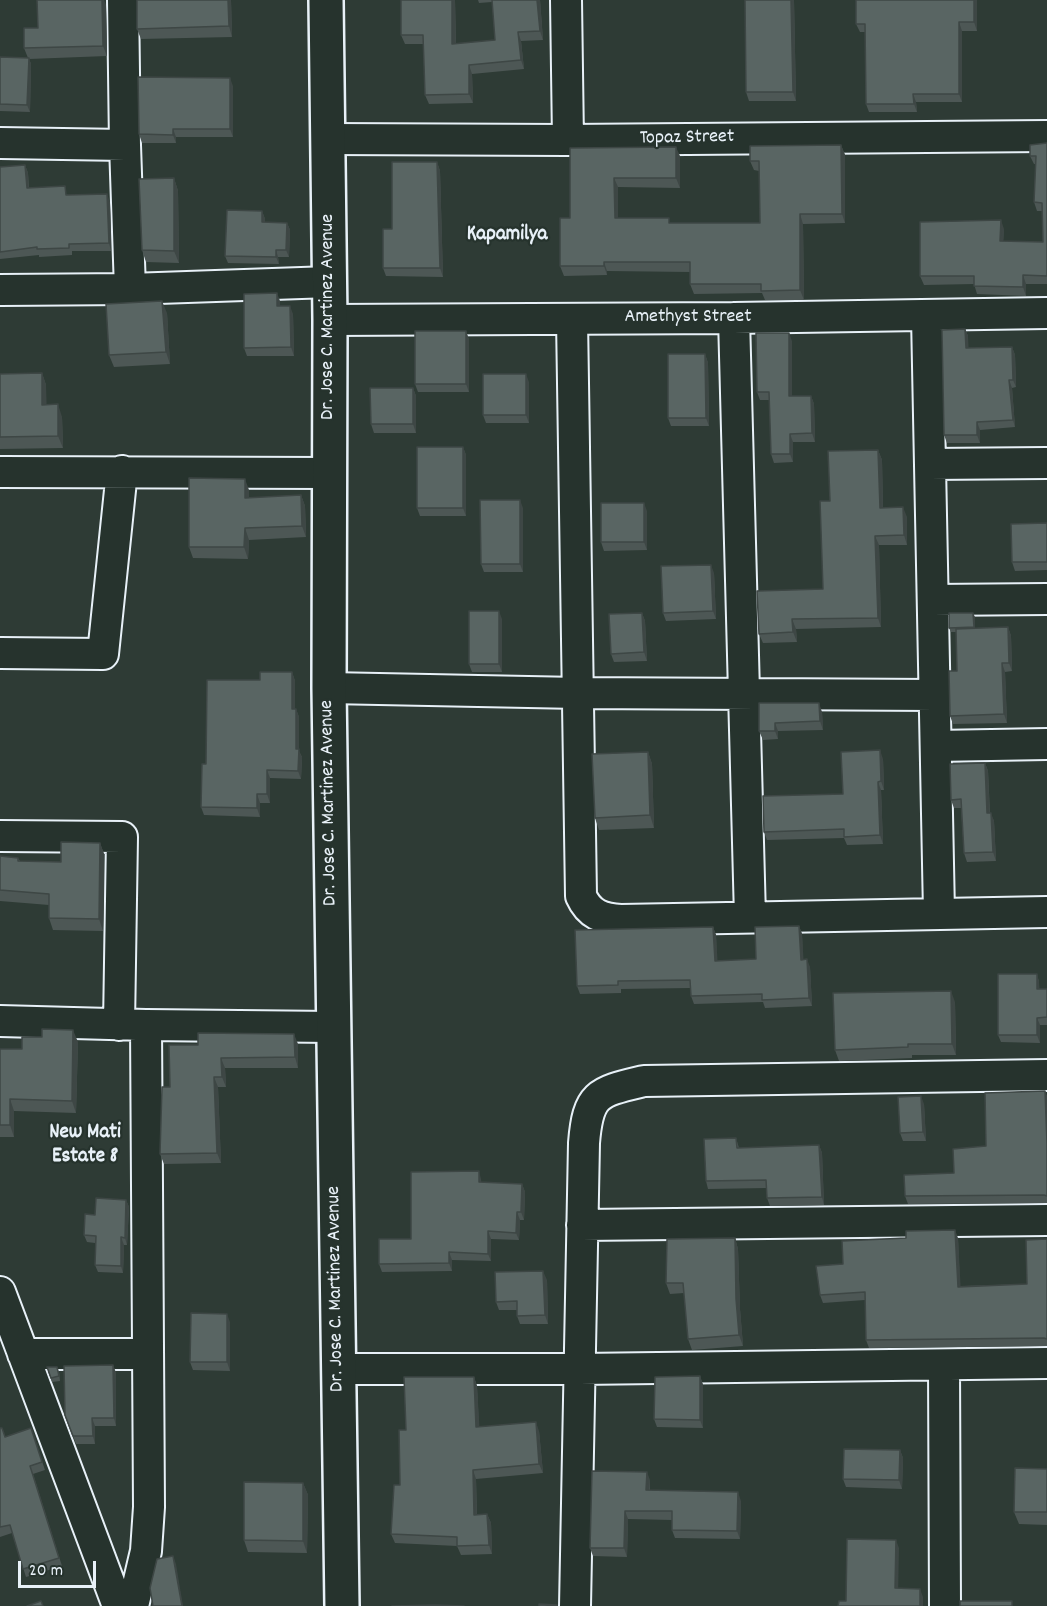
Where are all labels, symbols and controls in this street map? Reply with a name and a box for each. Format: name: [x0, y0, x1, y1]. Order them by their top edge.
street label: Topaz Street: [640, 126, 734, 152]
street label: Dr. Jose C. Martinez Avenue: [317, 214, 341, 420]
district label: Kapamilya: [467, 223, 547, 249]
street label: Amethyst Street: [624, 306, 752, 330]
street label: Dr. Jose C. Martinez Avenue: [316, 700, 344, 906]
district label: New Mati Estate 8: [49, 1121, 121, 1171]
street label: Dr. Jose C. Martinez Avenue: [323, 1186, 351, 1392]
scale bar: [21, 1549, 99, 1587]
text: 20 m: [29, 1559, 63, 1584]

